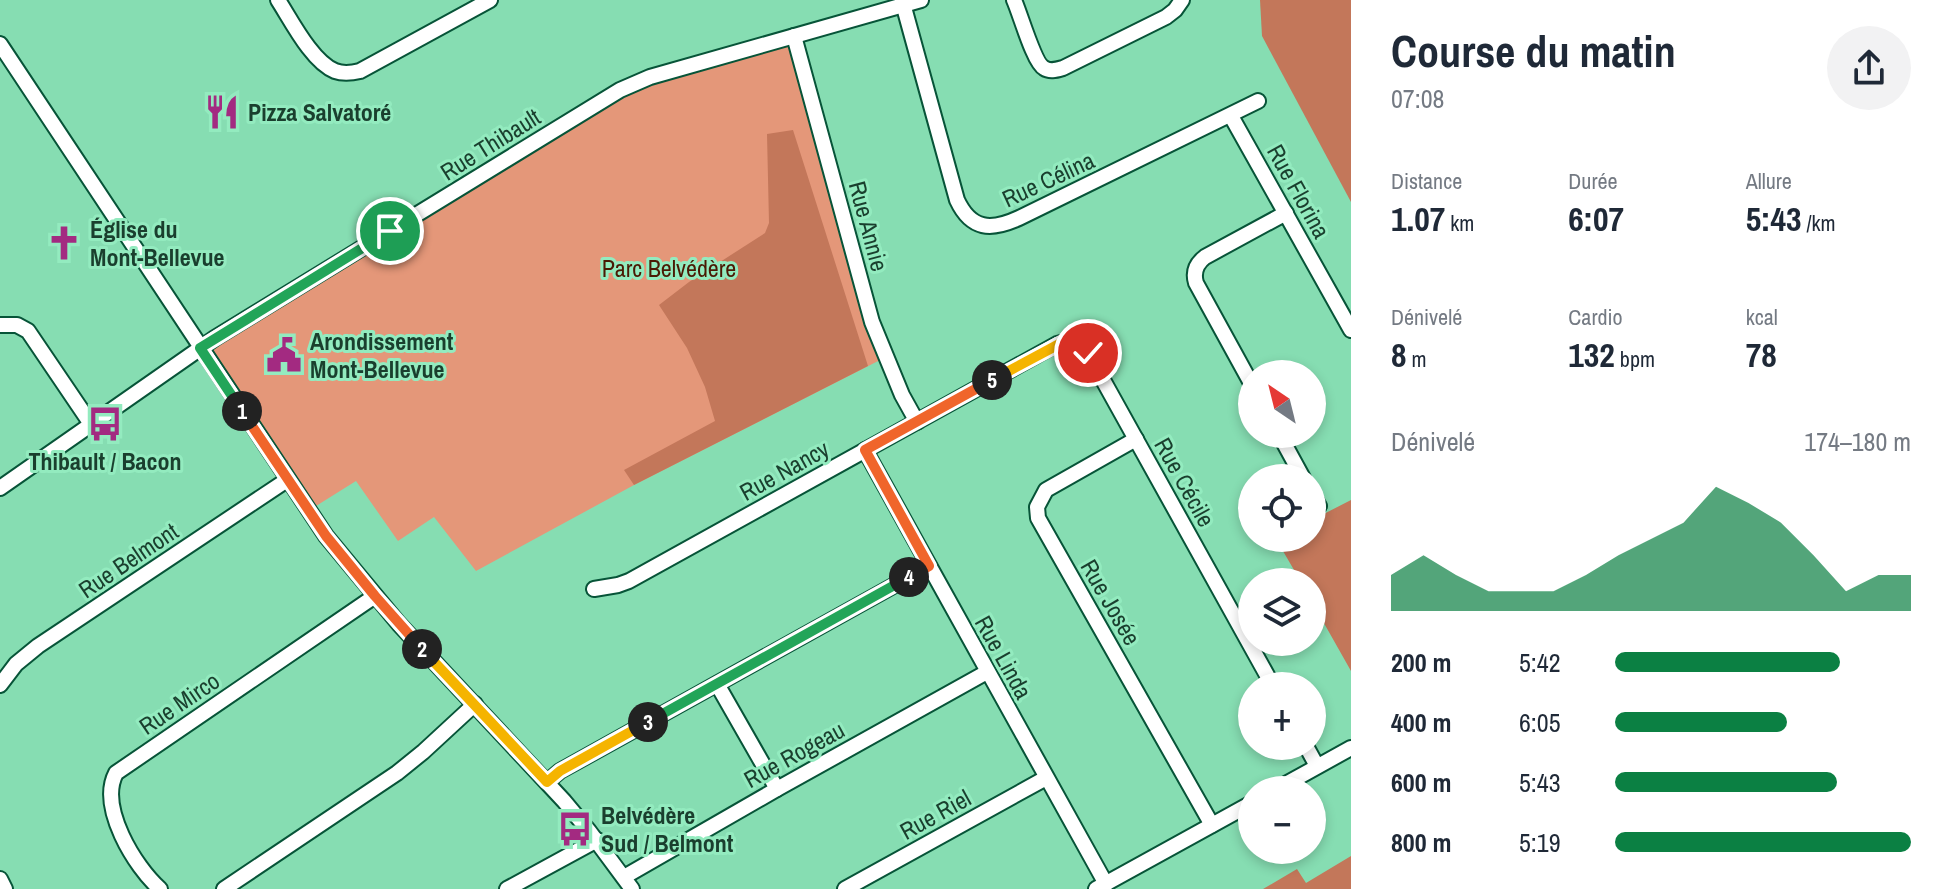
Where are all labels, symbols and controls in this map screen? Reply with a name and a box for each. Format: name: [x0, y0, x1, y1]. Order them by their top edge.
text: Course du matin: [1391, 21, 1676, 81]
button: share: [1827, 26, 1911, 110]
text: 07:08: [1391, 81, 1444, 116]
restaurant icon: Pizza Salvatoré: [203, 93, 241, 131]
place label: Pizza Salvatoré: [248, 96, 391, 128]
street label: Rue Thibault: [434, 100, 547, 187]
street label: Rue Florina: [1260, 138, 1338, 244]
street label: Rue Célina: [997, 144, 1099, 214]
text: Distance: [1391, 166, 1462, 196]
text: Durée: [1568, 166, 1617, 196]
text: Allure: [1746, 166, 1792, 196]
street label: Rue Annie: [842, 177, 896, 275]
text: 1.07: [1391, 196, 1445, 242]
text: 6:07: [1568, 196, 1624, 242]
text: 5:43: [1746, 196, 1801, 242]
pin: [356, 197, 424, 265]
text: km: [1445, 208, 1474, 238]
text: /km: [1801, 208, 1836, 238]
icon: arrive: [368, 209, 412, 253]
place label: Église du Mont-Bellevue: [90, 213, 225, 273]
church icon: Église du Mont-Bellevue: [45, 224, 83, 262]
park label: Parc Belvédère: [602, 252, 736, 284]
text: Dénivelé: [1391, 302, 1462, 332]
text: Cardio: [1568, 302, 1622, 332]
text: kcal: [1746, 302, 1778, 332]
pin: [1054, 319, 1122, 387]
place label: Arondissement Mont-Bellevue: [310, 325, 454, 385]
icon: check: [1066, 331, 1110, 375]
text: 8: [1391, 332, 1407, 378]
text: 132: [1568, 332, 1615, 378]
text: 78: [1746, 332, 1777, 378]
public building icon: Arondissement Mont-Bellevue: [265, 336, 303, 374]
text: m: [1407, 344, 1427, 374]
text: bpm: [1615, 344, 1655, 374]
pin: 5: [972, 360, 1012, 400]
north arrow: [1238, 360, 1326, 448]
map controls: [1238, 360, 1326, 864]
text: 5: [987, 365, 997, 395]
pin: 1: [222, 391, 262, 431]
text: 1: [237, 396, 247, 426]
bus stop icon: Thibault / Bacon: [86, 405, 124, 443]
text: Dénivelé: [1391, 424, 1475, 459]
text: 174–180 m: [1804, 424, 1911, 459]
street label: Rue Nancy: [734, 432, 834, 508]
street label: Rue Cécile: [1147, 432, 1223, 532]
place label: Thibault / Bacon: [28, 445, 182, 477]
button: locate: [1238, 464, 1326, 552]
street label: Rue Belmont: [72, 515, 185, 605]
street label: Rue Josée: [1074, 553, 1148, 651]
pin: 4: [889, 557, 929, 597]
text: 4: [904, 562, 914, 592]
button: layers: [1238, 568, 1326, 656]
street label: Rue Linda: [968, 610, 1040, 705]
pin: 2: [402, 629, 442, 669]
text: 2: [417, 634, 427, 664]
text: 200 m: [1391, 645, 1451, 680]
text: 5:42: [1519, 645, 1561, 680]
street label: Rue Mirco: [132, 664, 226, 742]
button: +: [1238, 672, 1326, 760]
pin: 3: [628, 702, 668, 742]
text: 400 m: [1391, 705, 1451, 740]
text: 6:05: [1519, 705, 1561, 740]
text: 3: [643, 707, 653, 737]
street label: Rue Rogeau: [738, 713, 850, 795]
text: 600 m: [1391, 765, 1451, 800]
text: 5:43: [1519, 765, 1561, 800]
button: −: [1238, 776, 1326, 864]
street label: Rue Riel: [894, 781, 976, 847]
place label: Belvédère Sud / Belmont: [601, 799, 734, 859]
bus stop icon: Belvédère Sud / Belmont: [556, 810, 594, 848]
text: 800 m: [1391, 825, 1451, 860]
text: 5:19: [1519, 825, 1561, 860]

